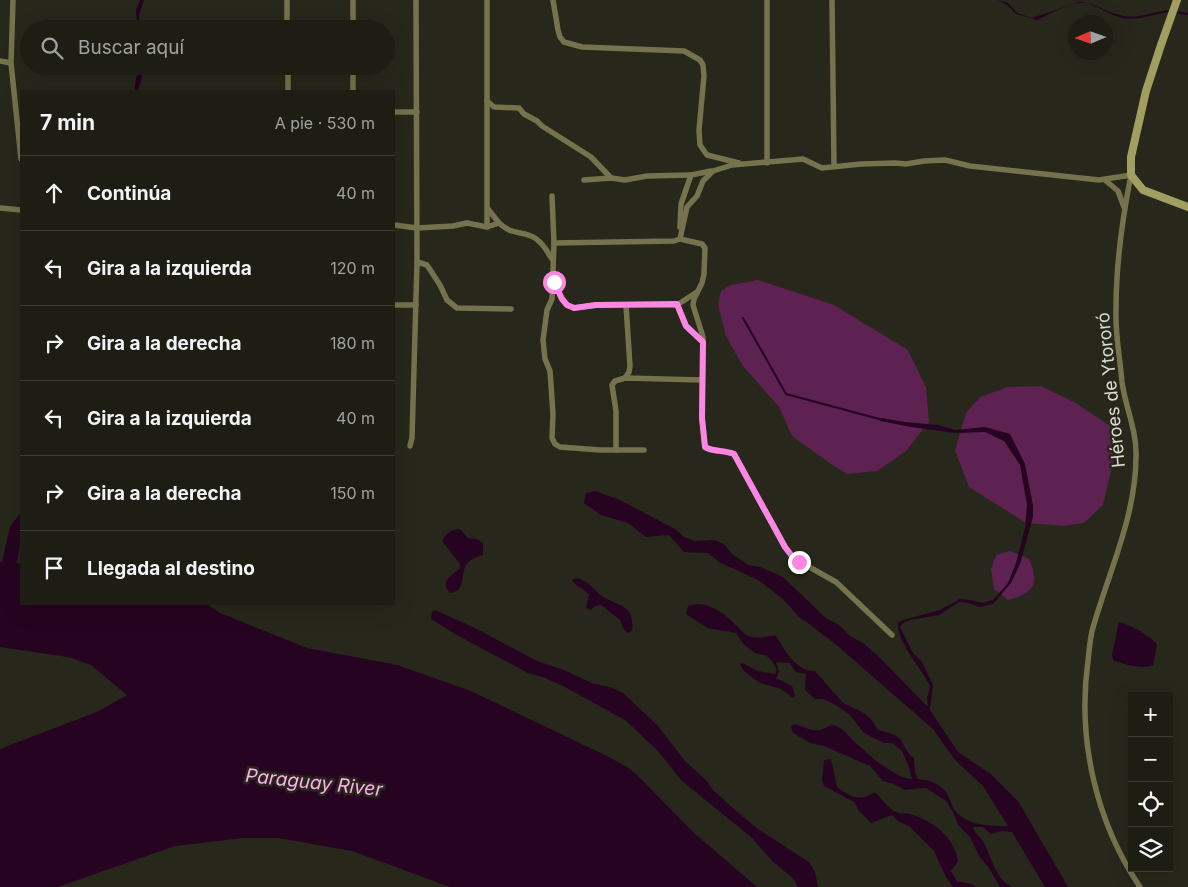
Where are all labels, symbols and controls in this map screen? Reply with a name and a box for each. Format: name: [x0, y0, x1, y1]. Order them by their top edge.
north arrow: [1068, 15, 1113, 60]
search box: [20, 20, 395, 75]
icon: search: [38, 34, 66, 62]
text: Buscar aquí: [78, 36, 184, 59]
text: 7 min: [40, 110, 95, 135]
text: A pie · 530 m: [275, 113, 375, 133]
icon: ahead: [40, 179, 68, 207]
text: Continúa: [87, 182, 171, 205]
text: 40 m: [336, 183, 375, 203]
icon: left: [40, 254, 68, 282]
text: Gira a la izquierda: [87, 257, 252, 280]
text: 120 m: [330, 258, 375, 278]
route start: [543, 271, 566, 294]
street label: Héroes de Ytororó: [1092, 311, 1129, 469]
icon: right: [40, 329, 68, 357]
text: Gira a la derecha: [87, 332, 242, 355]
text: 180 m: [330, 333, 375, 353]
icon: left: [40, 404, 68, 432]
text: Gira a la izquierda: [87, 407, 252, 430]
text: 40 m: [336, 408, 375, 428]
icon: right: [40, 479, 68, 507]
text: Gira a la derecha: [87, 482, 242, 505]
text: 150 m: [330, 483, 375, 503]
route end: [788, 551, 811, 574]
icon: arrive: [40, 554, 68, 582]
text: Llegada al destino: [87, 557, 255, 580]
map controls: [1128, 692, 1173, 872]
button: +: [1128, 692, 1173, 737]
button: −: [1128, 737, 1173, 782]
water label: Paraguay River: [244, 764, 384, 801]
button: locate: [1128, 782, 1173, 827]
button: layers: [1128, 827, 1173, 872]

